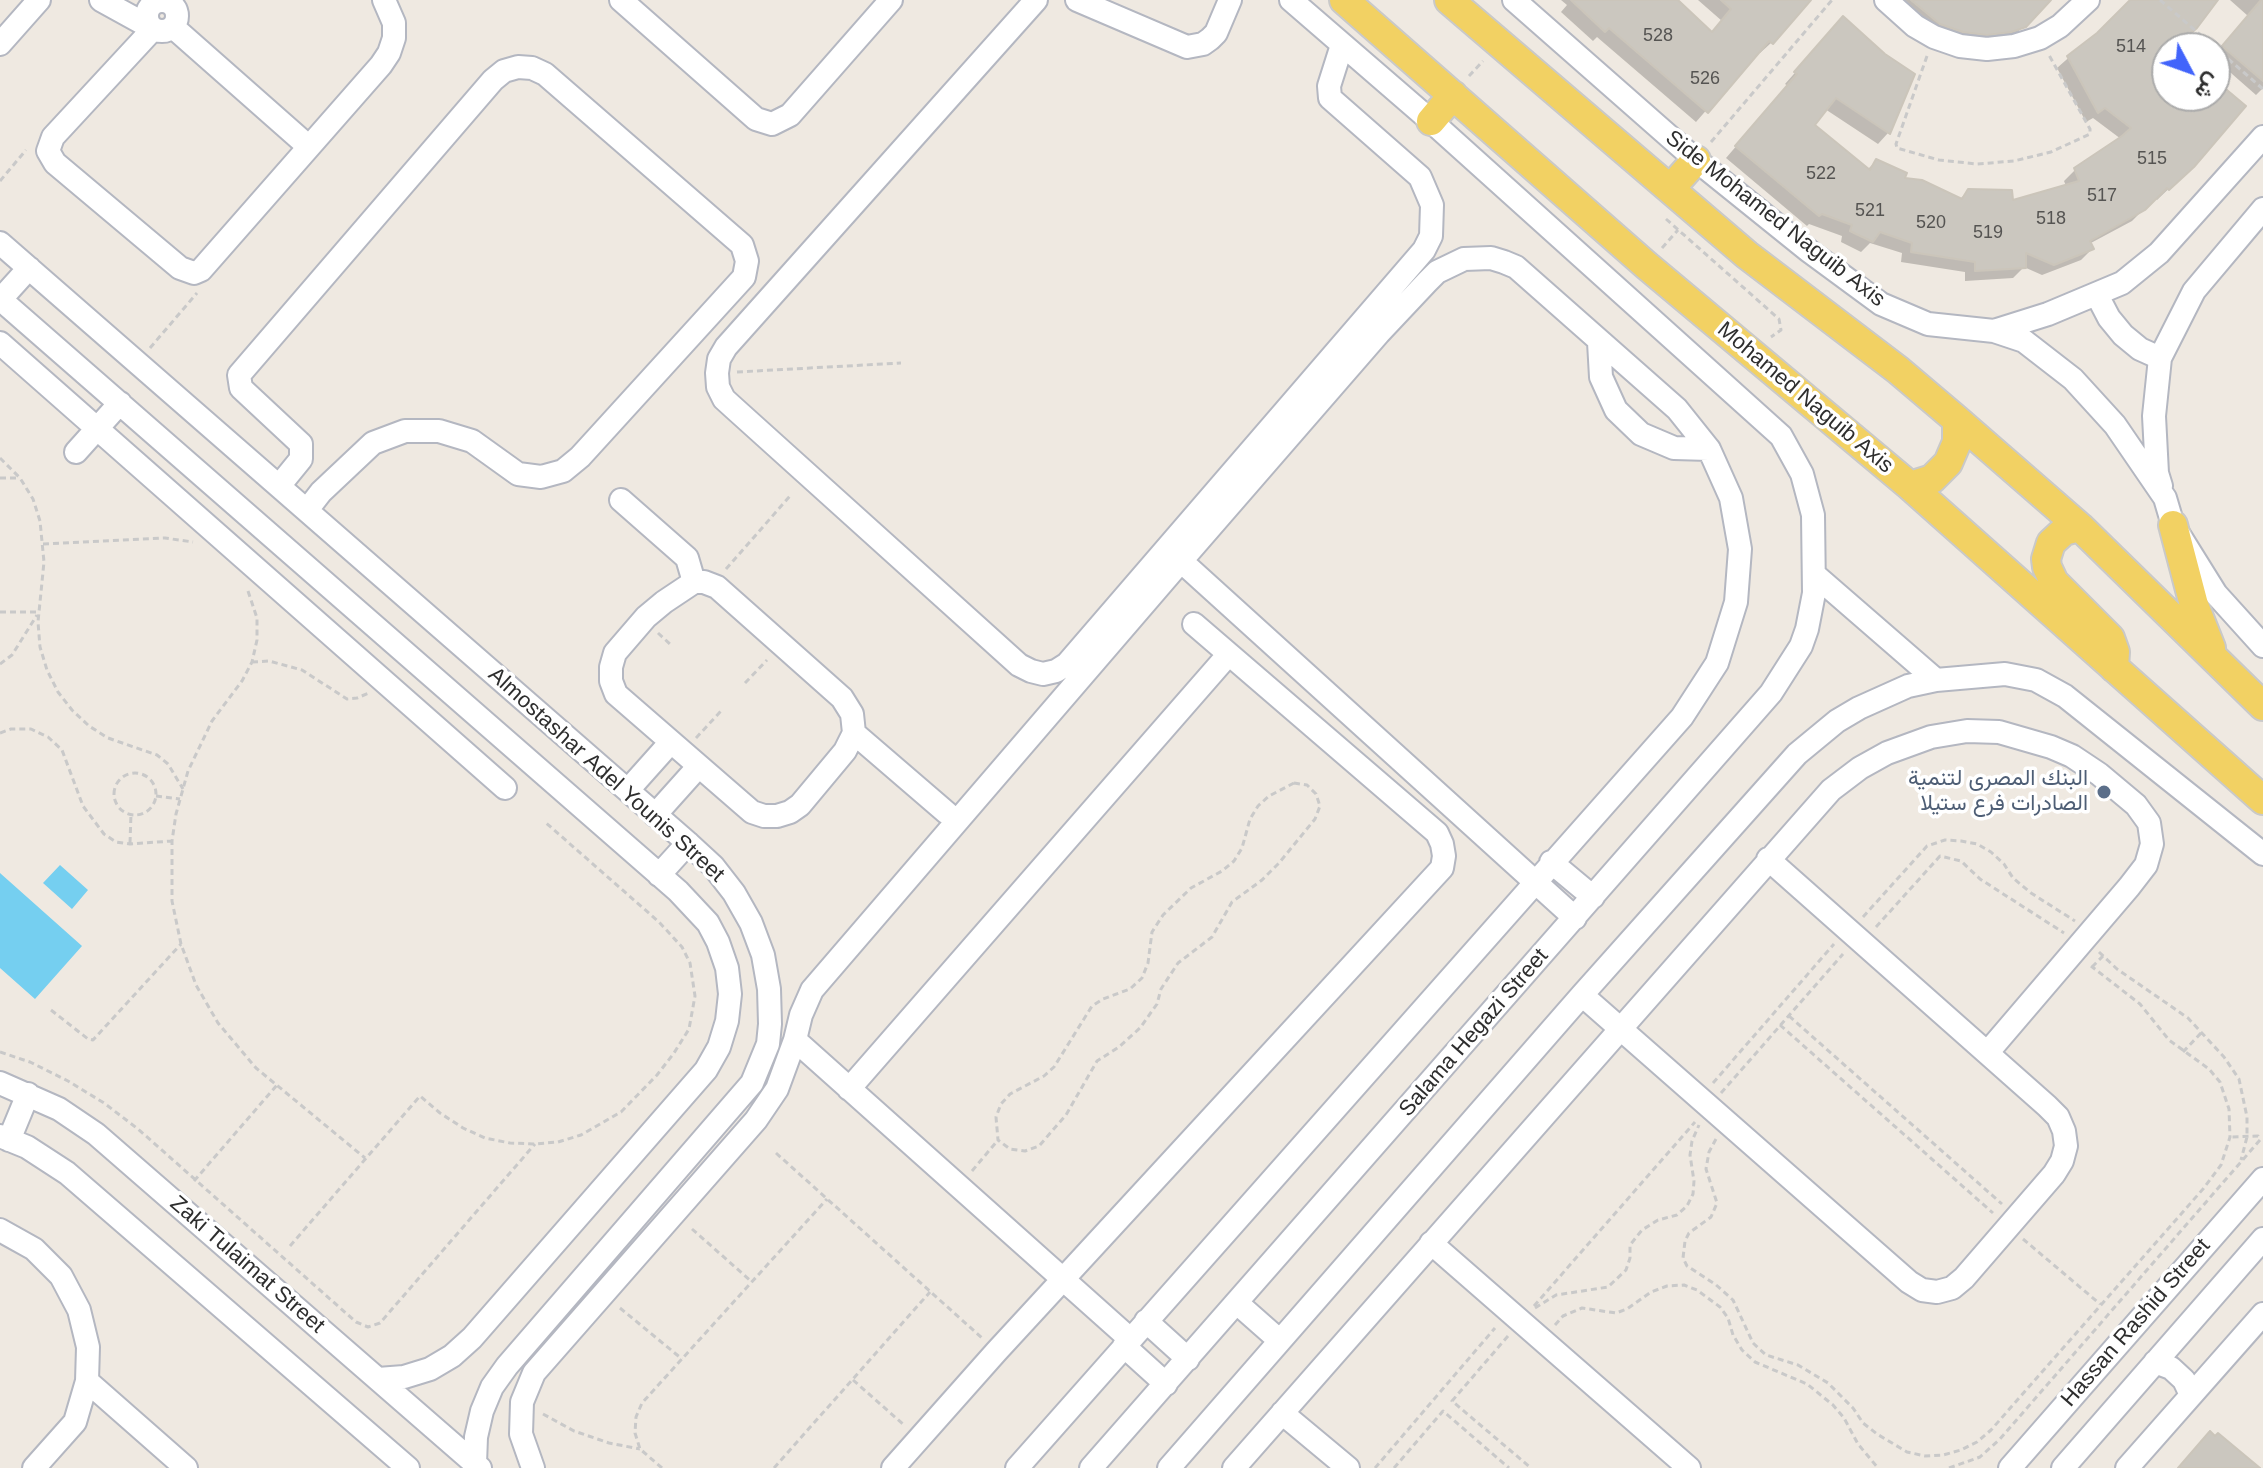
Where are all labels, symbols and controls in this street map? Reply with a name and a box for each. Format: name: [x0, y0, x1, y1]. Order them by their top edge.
house number: 528: [1643, 25, 1673, 47]
north arrow: [2151, 32, 2231, 112]
house number: 514: [2116, 36, 2146, 58]
house number: 526: [1690, 68, 1720, 90]
text: ش: [2190, 69, 2226, 105]
street label: Side Mohamed Naguib Axis: [1660, 125, 1890, 313]
house number: 515: [2137, 148, 2167, 170]
house number: 522: [1806, 163, 1836, 185]
house number: 517: [2087, 185, 2117, 207]
house number: 521: [1855, 200, 1885, 222]
house number: 518: [2036, 208, 2066, 230]
house number: 520: [1916, 212, 1946, 234]
house number: 519: [1973, 222, 2003, 244]
street label: Mohamed Naguib Axis: [1712, 317, 1898, 479]
street label: Almostashar Adel Younis Street: [483, 662, 729, 888]
place label: البنك المصرى لتنمية الصادرات فرع ستيلا: [1908, 766, 2088, 818]
marker: البنك المصرى لتنمية الصادرات فرع ستيلا: [2095, 783, 2113, 801]
street label: Salama Hegazi Street: [1394, 944, 1554, 1122]
street label: Zaki Tulaimat Street: [164, 1191, 330, 1339]
street label: Hassan Rashid Street: [2056, 1234, 2216, 1412]

